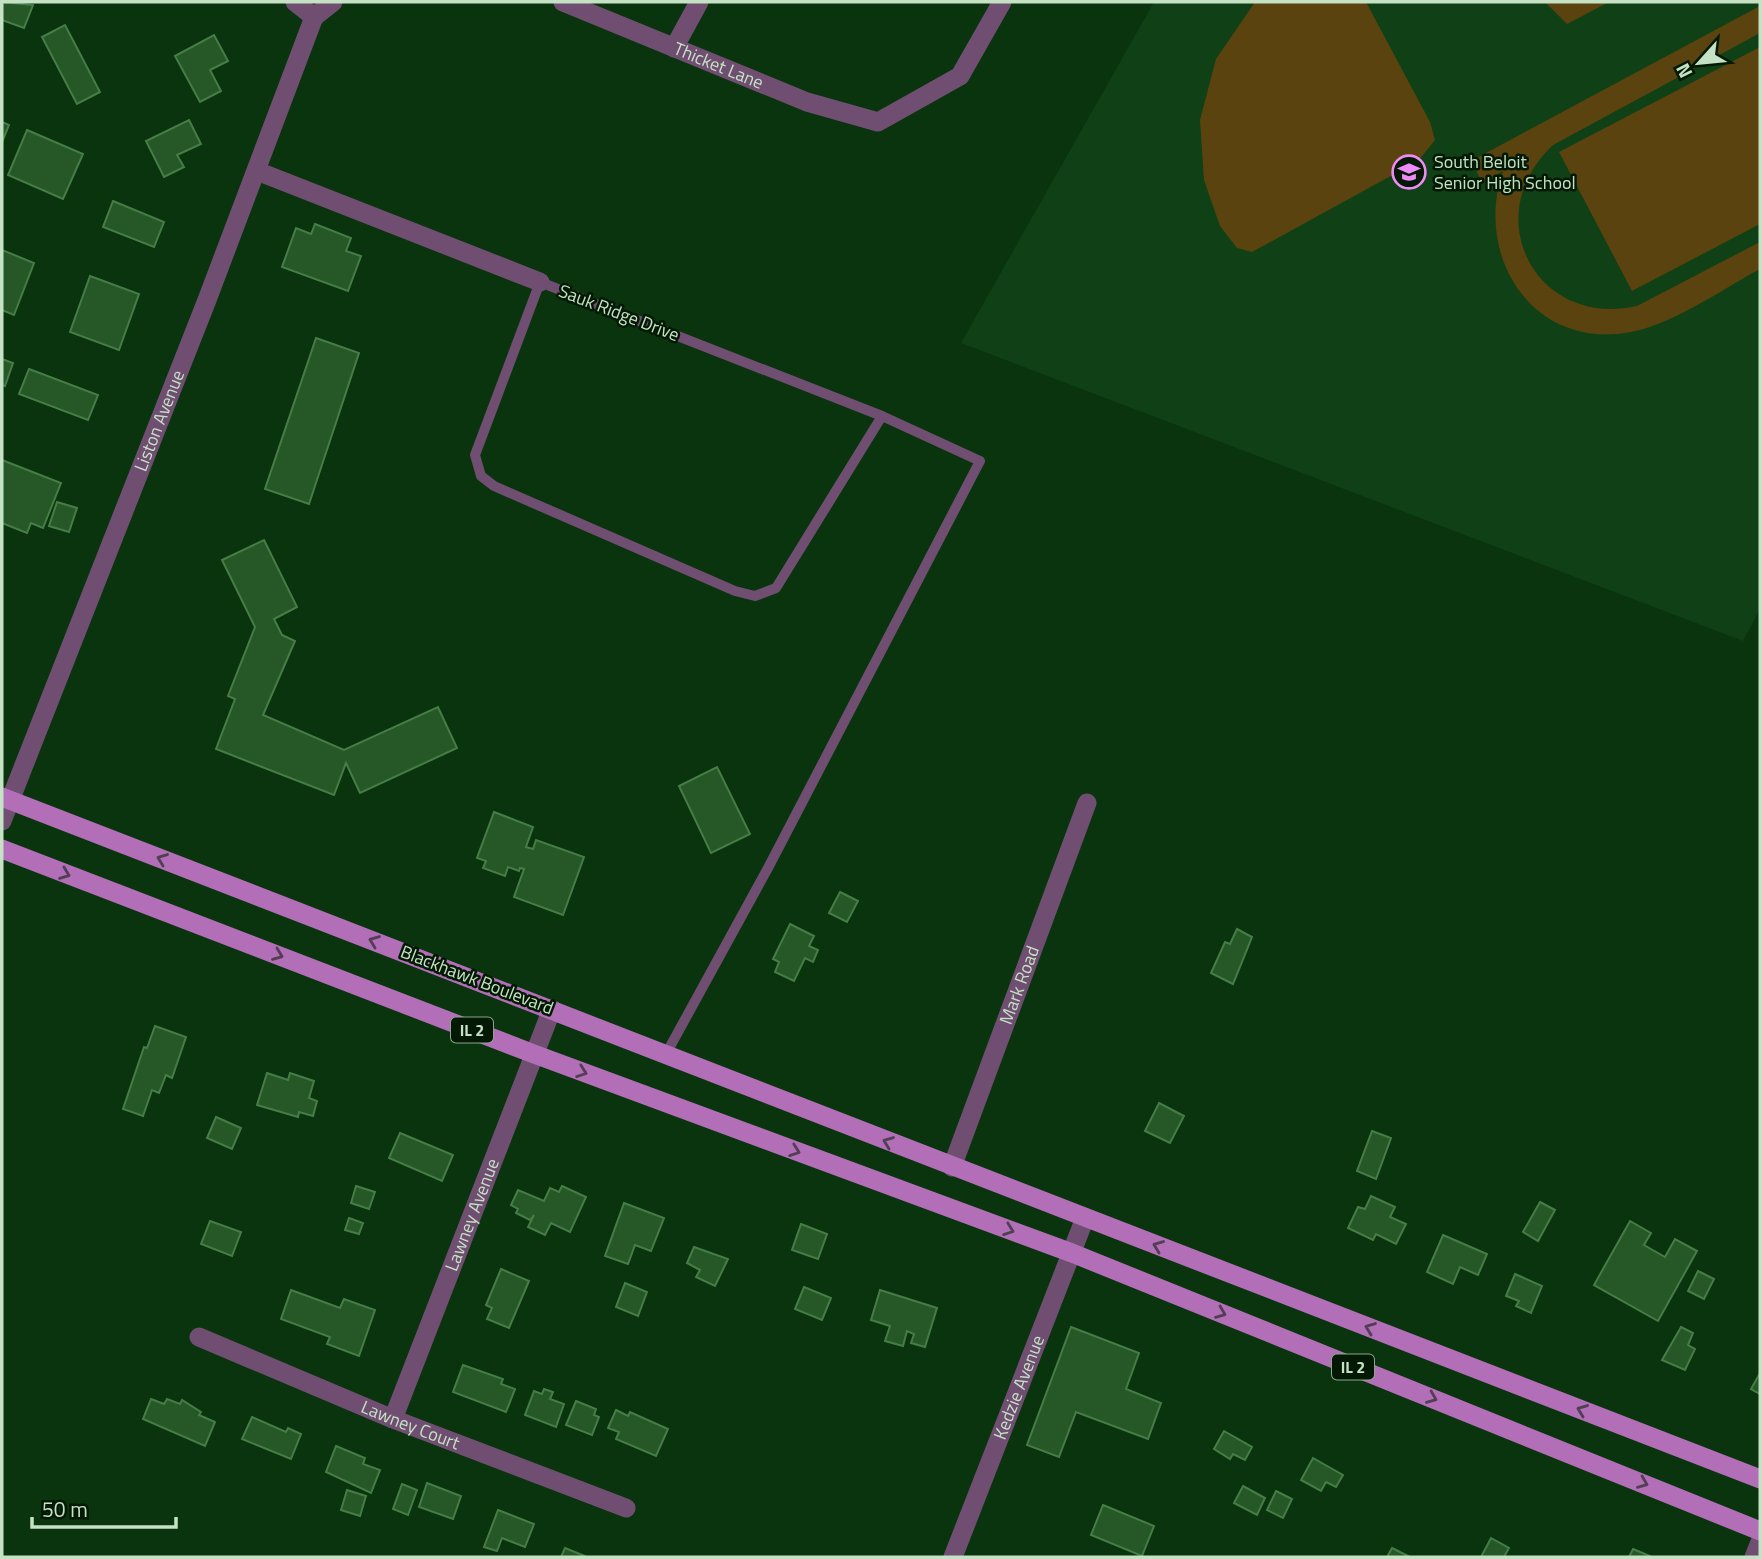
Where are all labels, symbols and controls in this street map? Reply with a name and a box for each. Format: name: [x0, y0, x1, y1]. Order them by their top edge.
north arrow: [1664, 28, 1734, 98]
street label: Thicket Lane: [670, 35, 768, 96]
text: N: [1667, 58, 1699, 83]
place label: South Beloit Senior High School: [1434, 148, 1576, 196]
school or university icon: South Beloit Senior High School: [1390, 153, 1428, 191]
street label: Sauk Ridge Drive: [555, 277, 683, 348]
street label: Liston Avenue: [127, 366, 191, 475]
one-way arrow: [157, 853, 169, 867]
one-way arrow: [59, 865, 71, 879]
one-way arrow: [369, 935, 381, 949]
street label: Blackhawk Boulevard: [397, 938, 558, 1021]
street label: Mark Road: [992, 942, 1046, 1028]
one-way arrow: [271, 947, 283, 961]
road number: IL 2: [451, 1018, 493, 1042]
one-way arrow: [575, 1064, 587, 1078]
one-way arrow: [883, 1136, 895, 1150]
one-way arrow: [788, 1143, 800, 1157]
street label: Lawney Avenue: [438, 1154, 506, 1275]
one-way arrow: [1002, 1222, 1014, 1236]
one-way arrow: [1152, 1241, 1164, 1255]
one-way arrow: [1214, 1305, 1226, 1319]
one-way arrow: [1365, 1323, 1377, 1337]
street label: Kedzie Avenue: [986, 1331, 1051, 1443]
road number: IL 2: [1332, 1354, 1374, 1380]
one-way arrow: [1425, 1390, 1437, 1404]
street label: Lawney Court: [357, 1393, 464, 1456]
one-way arrow: [1577, 1405, 1589, 1419]
one-way arrow: [1636, 1475, 1648, 1489]
scale bar: [32, 1486, 175, 1530]
text: 50 m: [42, 1493, 88, 1525]

